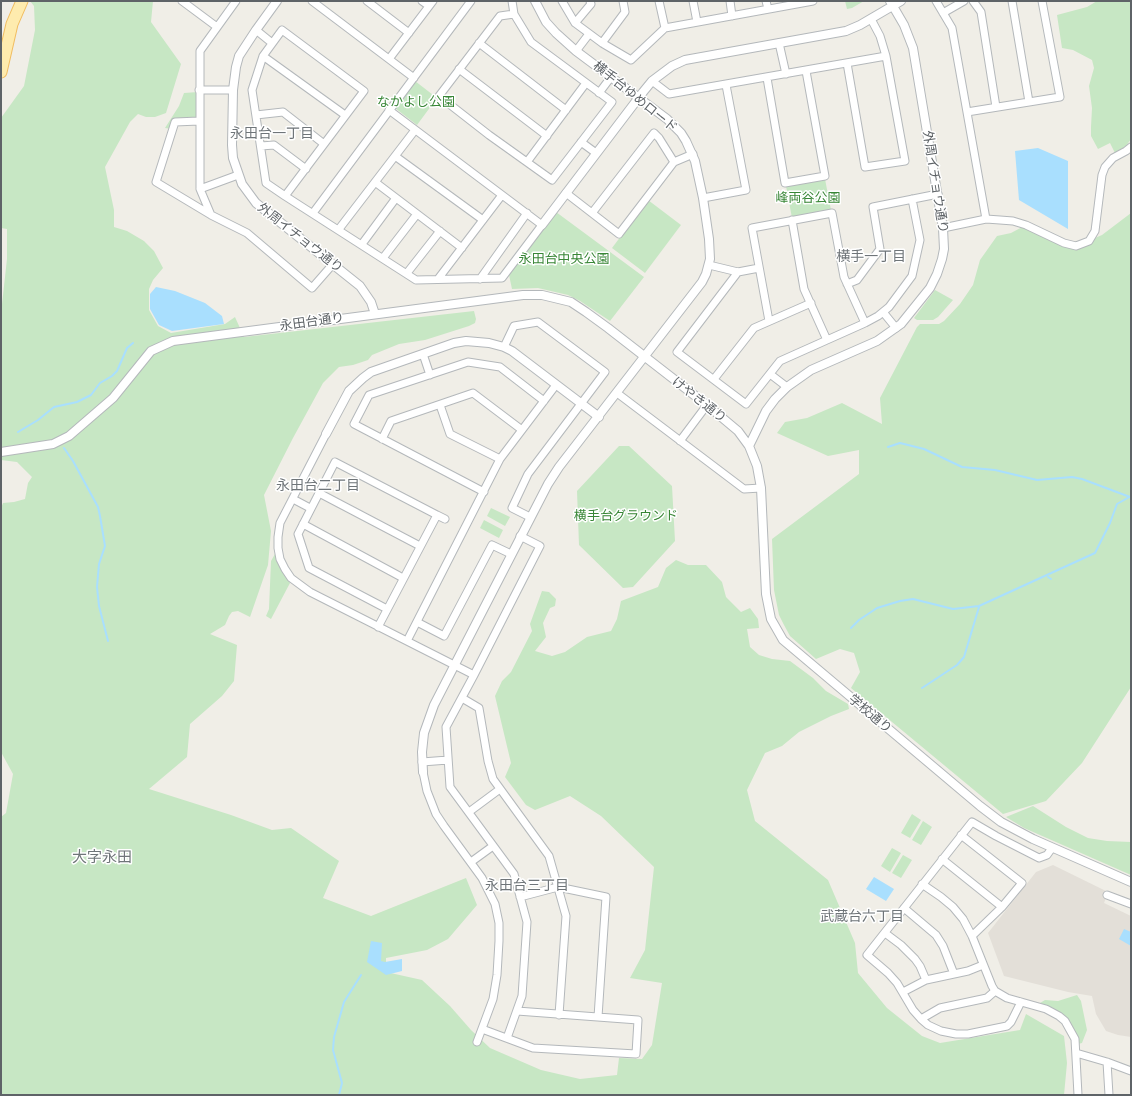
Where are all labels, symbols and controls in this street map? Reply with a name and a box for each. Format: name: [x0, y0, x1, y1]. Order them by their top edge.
street label: 横手台ゆめロード: [590, 58, 680, 136]
park label: なかよし公園: [377, 94, 455, 110]
district label: 永田台一丁目: [230, 126, 314, 142]
street label: 外周イチョウ通り: [919, 129, 951, 235]
park label: 峰両谷公園: [776, 190, 840, 206]
street label: 外周イチョウ通り: [254, 200, 346, 276]
district label: 横手一丁目: [836, 249, 906, 265]
park label: 永田台中央公園: [519, 251, 609, 267]
street label: 永田台通り: [279, 310, 345, 334]
street label: けやき通り: [669, 374, 729, 426]
district label: 永田台二丁目: [276, 478, 360, 494]
park label: 横手台グラウンド: [574, 508, 678, 524]
street label: 学校通り: [845, 691, 895, 737]
district label: 大字永田: [72, 849, 132, 867]
district label: 永田台三丁目: [485, 878, 569, 894]
district label: 武蔵台六丁目: [820, 909, 904, 925]

